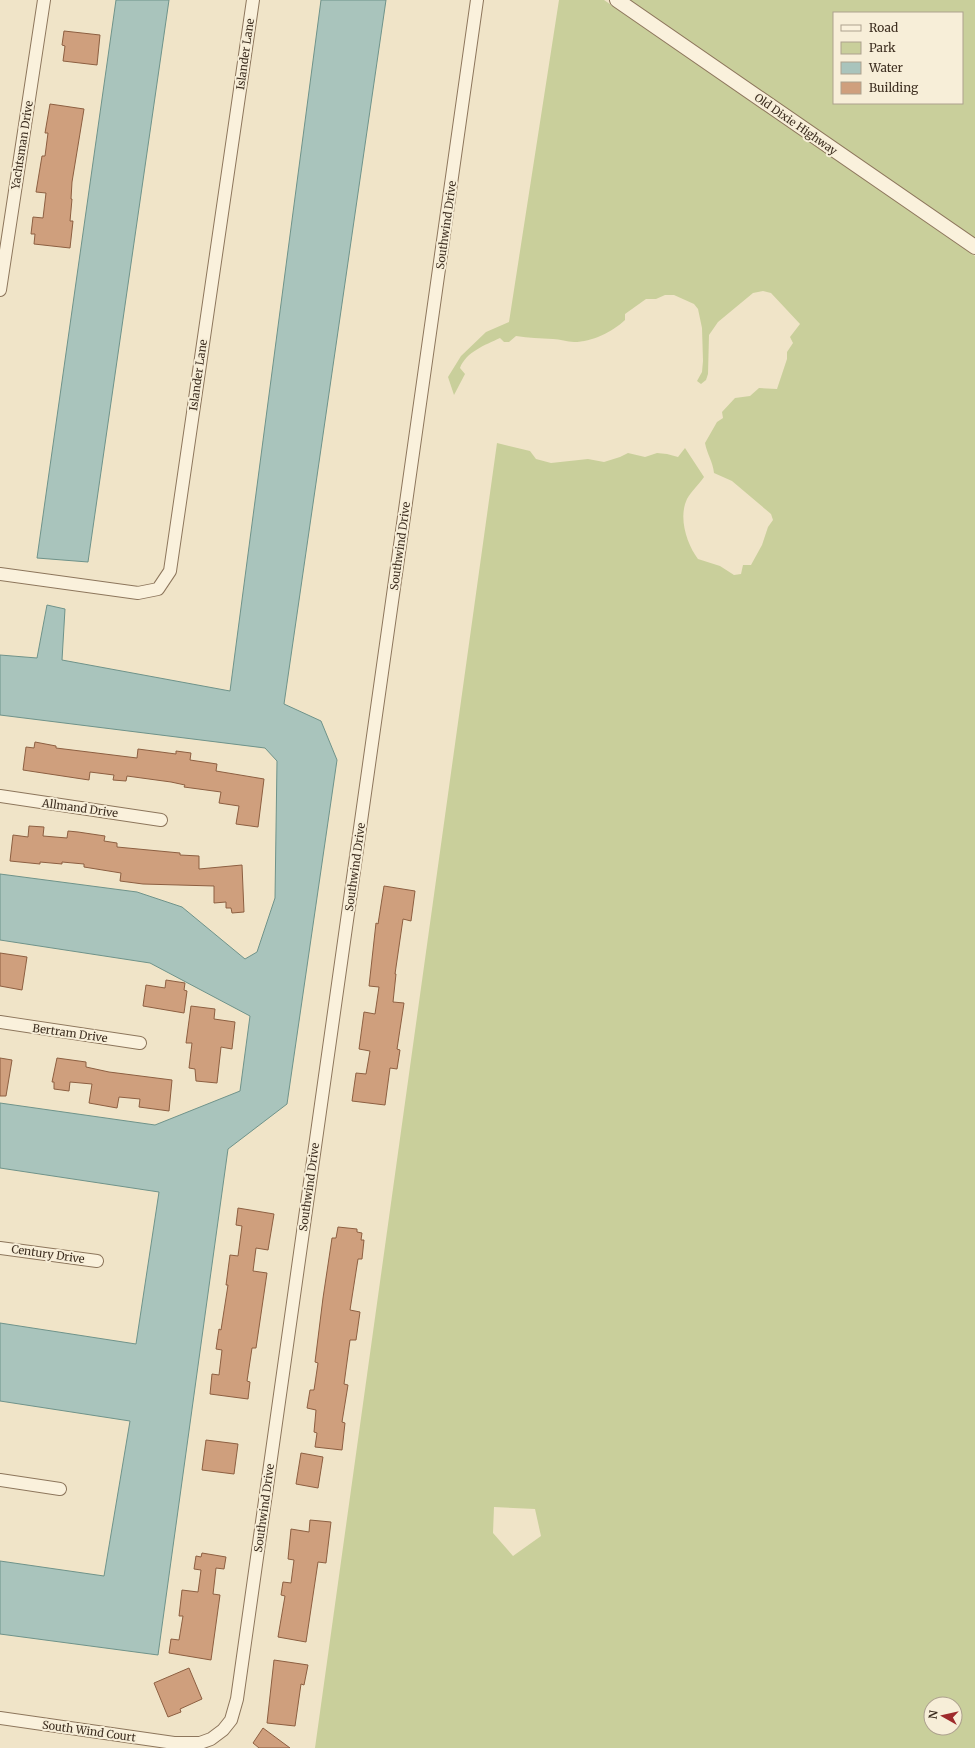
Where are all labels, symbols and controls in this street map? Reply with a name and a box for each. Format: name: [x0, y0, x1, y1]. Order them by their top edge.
legend: [833, 12, 963, 104]
street label: Islander Lane: [233, 17, 257, 91]
text: Road: [869, 20, 898, 35]
text: Park: [869, 40, 896, 55]
text: Water: [868, 60, 904, 75]
text: Building: [869, 80, 919, 95]
street label: Old Dixie Highway: [752, 90, 841, 158]
street label: Yachtsman Drive: [8, 99, 36, 191]
street label: Southwind Drive: [433, 180, 459, 270]
street label: Islander Lane: [186, 338, 210, 412]
street label: Southwind Drive: [387, 501, 413, 591]
street label: Allmand Drive: [40, 796, 119, 820]
street label: Southwind Drive: [342, 822, 368, 912]
street label: Bertram Drive: [32, 1021, 109, 1045]
street label: Southwind Drive: [296, 1142, 322, 1232]
street label: Century Drive: [11, 1242, 86, 1266]
street label: Southwind Drive: [251, 1463, 277, 1553]
north arrow: [923, 1696, 963, 1736]
text: N: [926, 1709, 941, 1720]
street label: South Wind Court: [41, 1717, 137, 1745]

